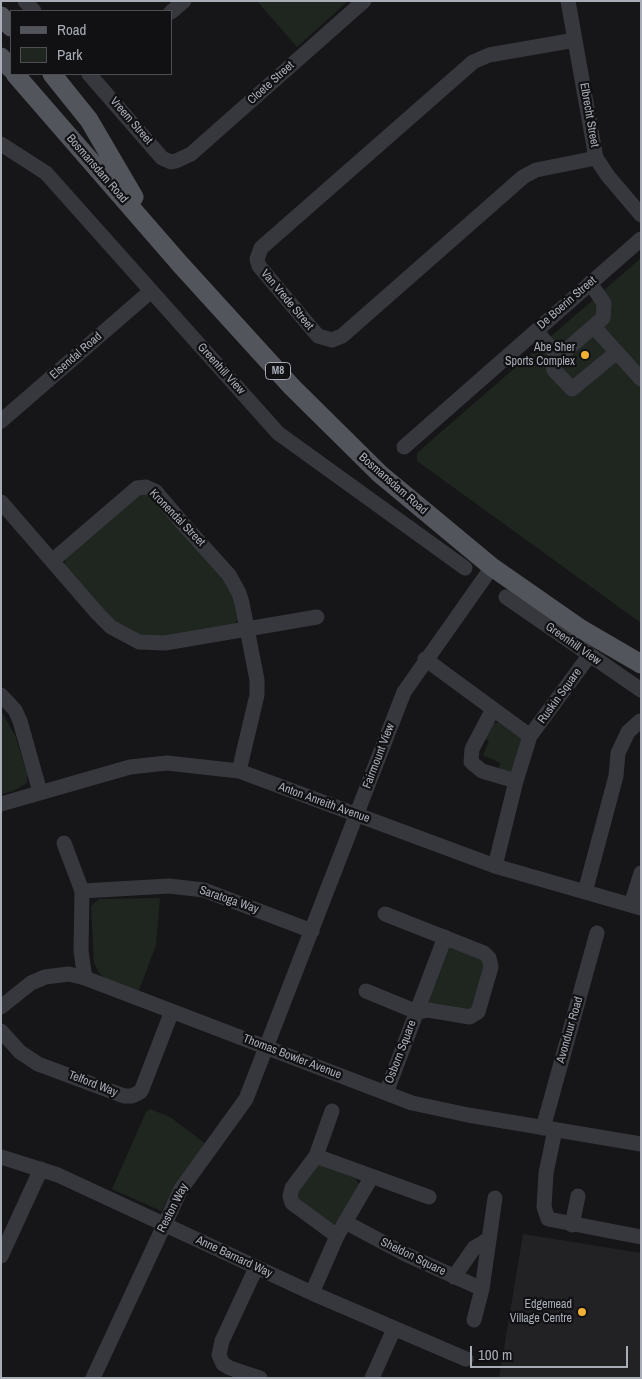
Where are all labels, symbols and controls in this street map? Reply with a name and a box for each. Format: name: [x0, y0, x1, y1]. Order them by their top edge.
legend: [10, 10, 172, 75]
text: Road: [57, 19, 86, 40]
text: Park: [57, 44, 82, 65]
street label: Cloete Street: [245, 58, 297, 108]
street label: Elbrecht Street: [576, 82, 602, 148]
street label: Vreem Street: [107, 95, 155, 147]
street label: Bosmansdam Road: [63, 132, 131, 206]
street label: Van Vrede Street: [258, 267, 316, 333]
street label: De Boerin Street: [535, 274, 599, 332]
street label: Elsendal Road: [47, 330, 105, 382]
street label: Greenhill View: [194, 340, 248, 398]
place label: Abe Sher Sports Complex: [505, 341, 575, 369]
marker: Abe Sher Sports Complex: [579, 349, 591, 361]
road number: M8: [266, 362, 290, 380]
street label: Bosmansdam Road: [356, 450, 430, 518]
street label: Kronendal Street: [146, 486, 208, 550]
street label: Greenhill View: [543, 620, 603, 668]
street label: Ruskin Square: [535, 665, 585, 727]
street label: Fairmount View: [360, 721, 398, 791]
street label: Anton Anreith Avenue: [276, 780, 372, 826]
street label: Saratoga Way: [197, 883, 261, 917]
street label: Avonduur Road: [554, 995, 586, 1065]
street label: Osborn Square: [382, 1018, 420, 1086]
street label: Thomas Bowler Avenue: [241, 1032, 343, 1082]
street label: Telford Way: [66, 1068, 120, 1100]
street label: Reston Way: [155, 1181, 191, 1235]
street label: Anne Barnard Way: [193, 1233, 275, 1281]
street label: Sheldon Square: [378, 1235, 448, 1279]
place label: Edgemead Village Centre: [510, 1298, 572, 1326]
marker: Edgemead Village Centre: [576, 1306, 588, 1318]
scale bar: [472, 1336, 630, 1368]
text: 100 m: [478, 1344, 512, 1365]

